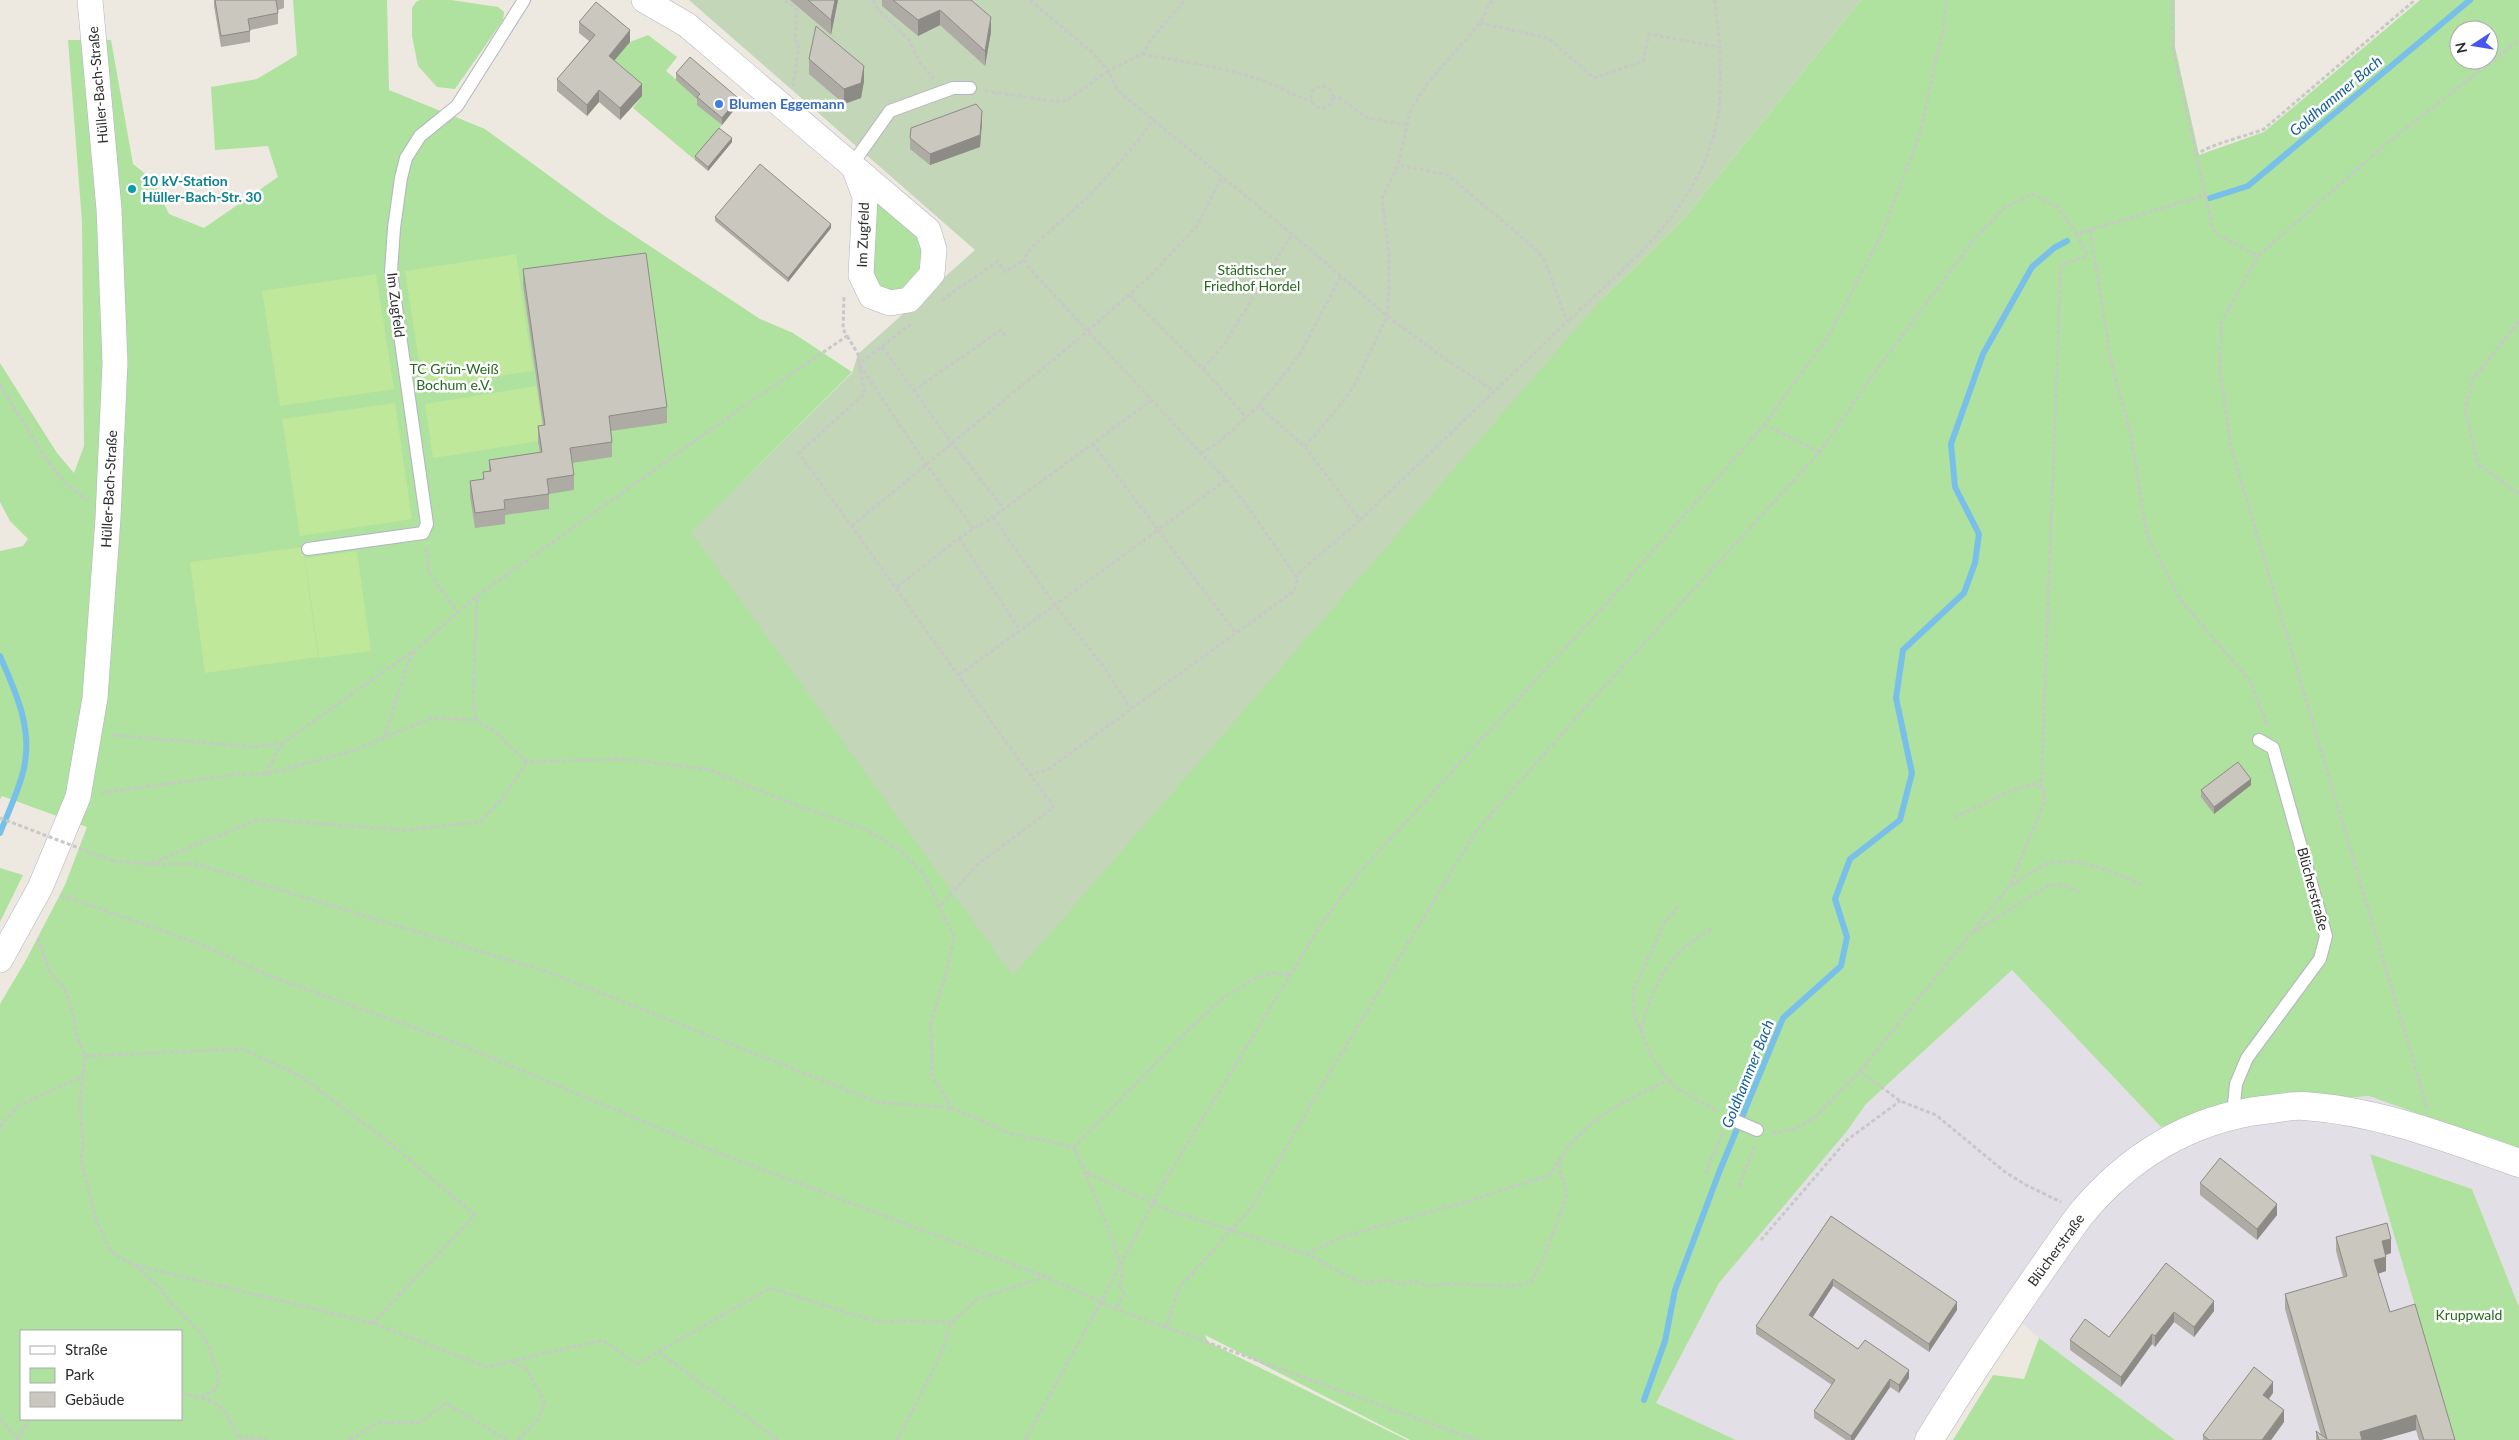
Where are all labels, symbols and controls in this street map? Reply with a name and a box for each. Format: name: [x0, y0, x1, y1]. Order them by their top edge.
north arrow: [2449, 20, 2499, 70]
street label: Hüller-Bach-Straße: [84, 26, 111, 144]
text: N: [2451, 41, 2470, 55]
water label: Goldhammer Bach: [2285, 51, 2385, 139]
place label: Blumen Eggemann: [729, 95, 845, 112]
marker: Blumen Eggemann: [713, 98, 725, 110]
place label: 10 kV-Station Hüller-Bach-Str. 30: [142, 172, 262, 205]
marker: 10 kV-Station Hüller-Bach-Str. 30: [126, 183, 138, 195]
street label: Im Zugfeld: [853, 202, 872, 268]
park label: Städtischer Friedhof Hordel: [1204, 261, 1300, 294]
street label: Im Zugfeld: [384, 271, 409, 338]
park label: TC Grün-Weiß Bochum e.V.: [409, 360, 499, 393]
street label: Hüller-Bach-Straße: [97, 430, 120, 548]
street label: Blücherstraße: [2294, 845, 2333, 932]
water label: Goldhammer Bach: [1717, 1017, 1777, 1130]
street label: Blücherstraße: [2024, 1210, 2088, 1289]
park label: Kruppwald: [2436, 1306, 2502, 1323]
legend: [20, 1330, 182, 1420]
text: Straße: [65, 1340, 108, 1358]
text: Park: [65, 1365, 95, 1383]
text: Gebäude: [65, 1390, 124, 1408]

